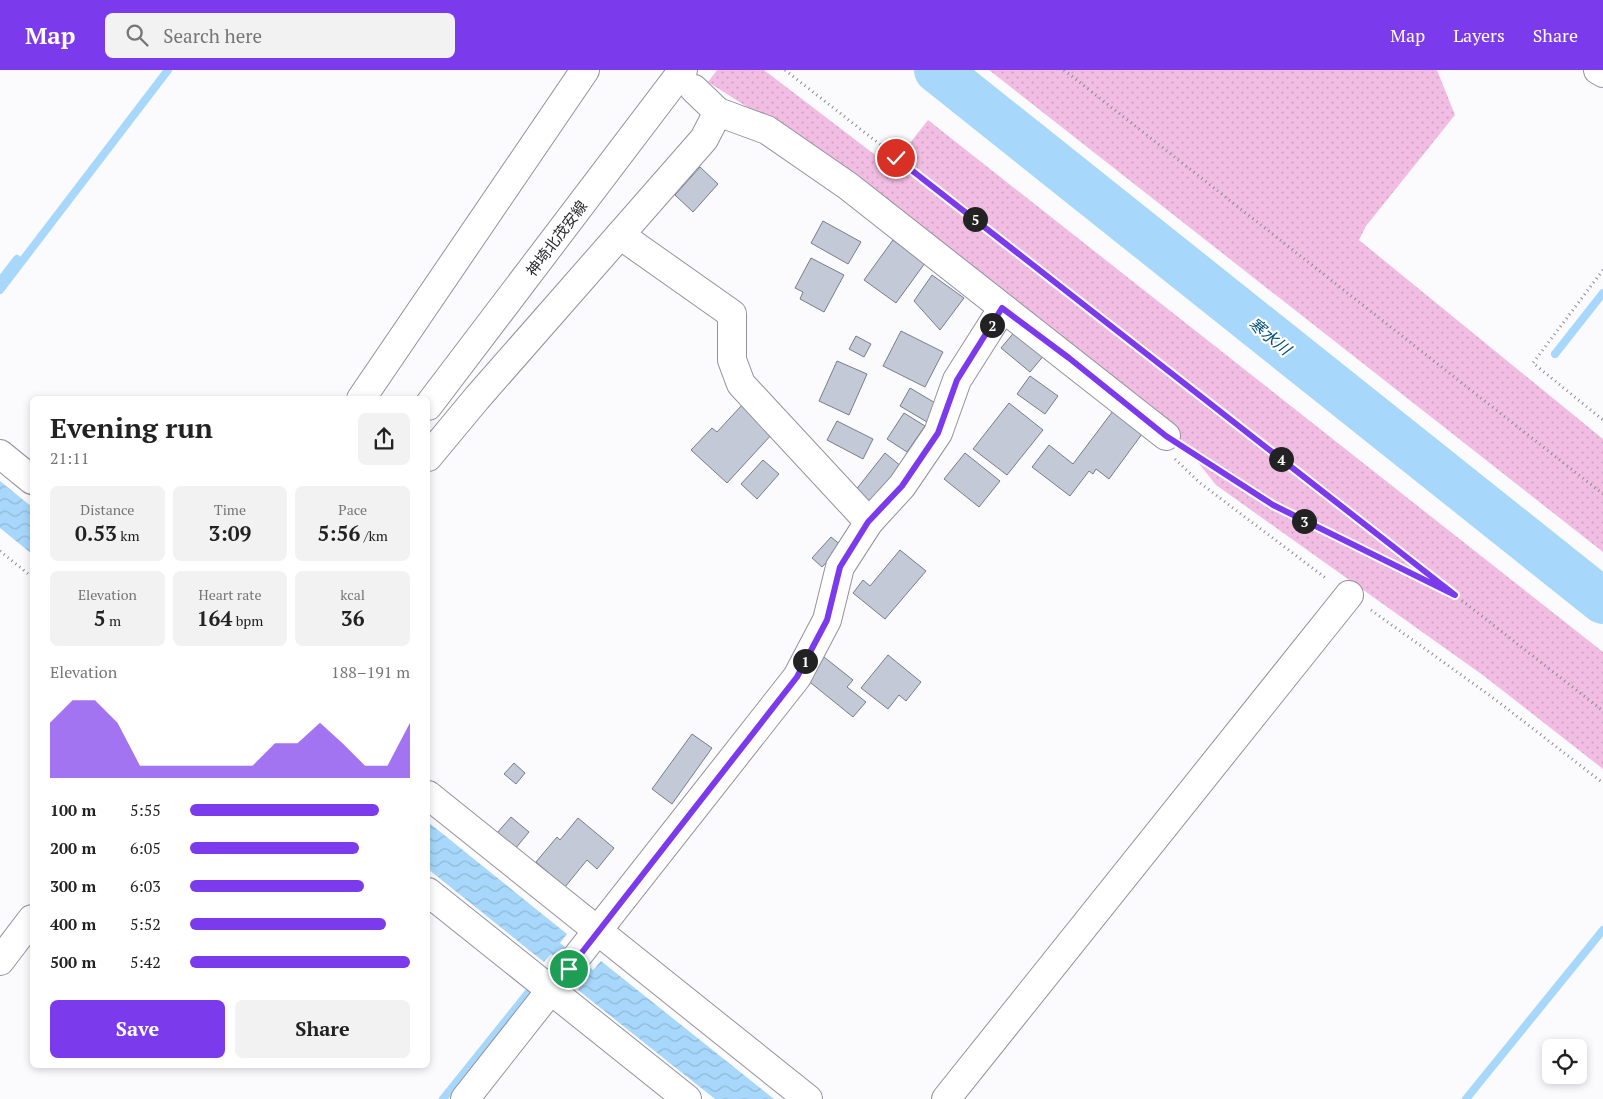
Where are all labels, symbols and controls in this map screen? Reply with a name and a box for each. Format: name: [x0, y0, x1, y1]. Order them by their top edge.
search box: [105, 13, 455, 58]
text: Map: [25, 19, 75, 51]
icon: search: [123, 21, 151, 49]
text: Search here: [163, 23, 262, 48]
text: Map: [1390, 23, 1425, 47]
text: Layers: [1453, 23, 1505, 47]
text: Share: [1533, 23, 1578, 47]
pin: [875, 137, 917, 179]
icon: check: [882, 144, 910, 172]
street label: 神埼北茂安線: [521, 196, 591, 280]
pin: 5: [962, 206, 988, 232]
text: 5: [972, 210, 979, 229]
pin: 2: [980, 312, 1004, 338]
water label: 寒水川: [1244, 312, 1297, 361]
text: 2: [989, 316, 996, 335]
text: Evening run: [50, 409, 213, 446]
button: share: [358, 413, 410, 465]
pin: 4: [1268, 446, 1294, 472]
text: 21:11: [50, 447, 89, 469]
text: 4: [1278, 450, 1285, 469]
text: Distance: [80, 500, 134, 519]
text: Time: [214, 500, 246, 519]
text: Pace: [338, 500, 367, 519]
pin: 3: [1292, 508, 1316, 534]
text: 3: [1301, 512, 1308, 531]
text: 0.53: [75, 519, 117, 547]
text: 3:09: [209, 519, 251, 547]
text: 5:56: [317, 519, 360, 547]
text: km: [117, 526, 140, 545]
text: /km: [360, 526, 388, 545]
text: Elevation: [78, 585, 137, 604]
text: Heart rate: [199, 585, 261, 604]
text: kcal: [340, 585, 365, 604]
text: 5: [94, 604, 106, 632]
text: 164: [197, 604, 232, 632]
text: 36: [341, 604, 365, 632]
text: m: [106, 611, 121, 630]
text: bpm: [232, 611, 263, 630]
pin: 1: [792, 648, 818, 674]
text: 1: [802, 652, 809, 671]
text: Elevation: [50, 661, 117, 683]
text: 188–191 m: [331, 661, 410, 683]
text: 100 m: [50, 799, 96, 821]
text: 5:55: [130, 799, 161, 821]
text: 200 m: [50, 837, 96, 859]
text: 6:05: [130, 837, 161, 859]
text: 300 m: [50, 875, 96, 897]
text: 6:03: [130, 875, 161, 897]
text: 400 m: [50, 913, 96, 935]
text: 5:52: [130, 913, 161, 935]
pin: [548, 948, 590, 990]
text: 500 m: [50, 951, 96, 973]
text: 5:42: [130, 951, 161, 973]
icon: arrive: [555, 955, 583, 983]
button: Save: [50, 1000, 225, 1058]
button: Share: [235, 1000, 410, 1058]
map controls: [1542, 1039, 1587, 1084]
button: locate: [1542, 1039, 1587, 1084]

